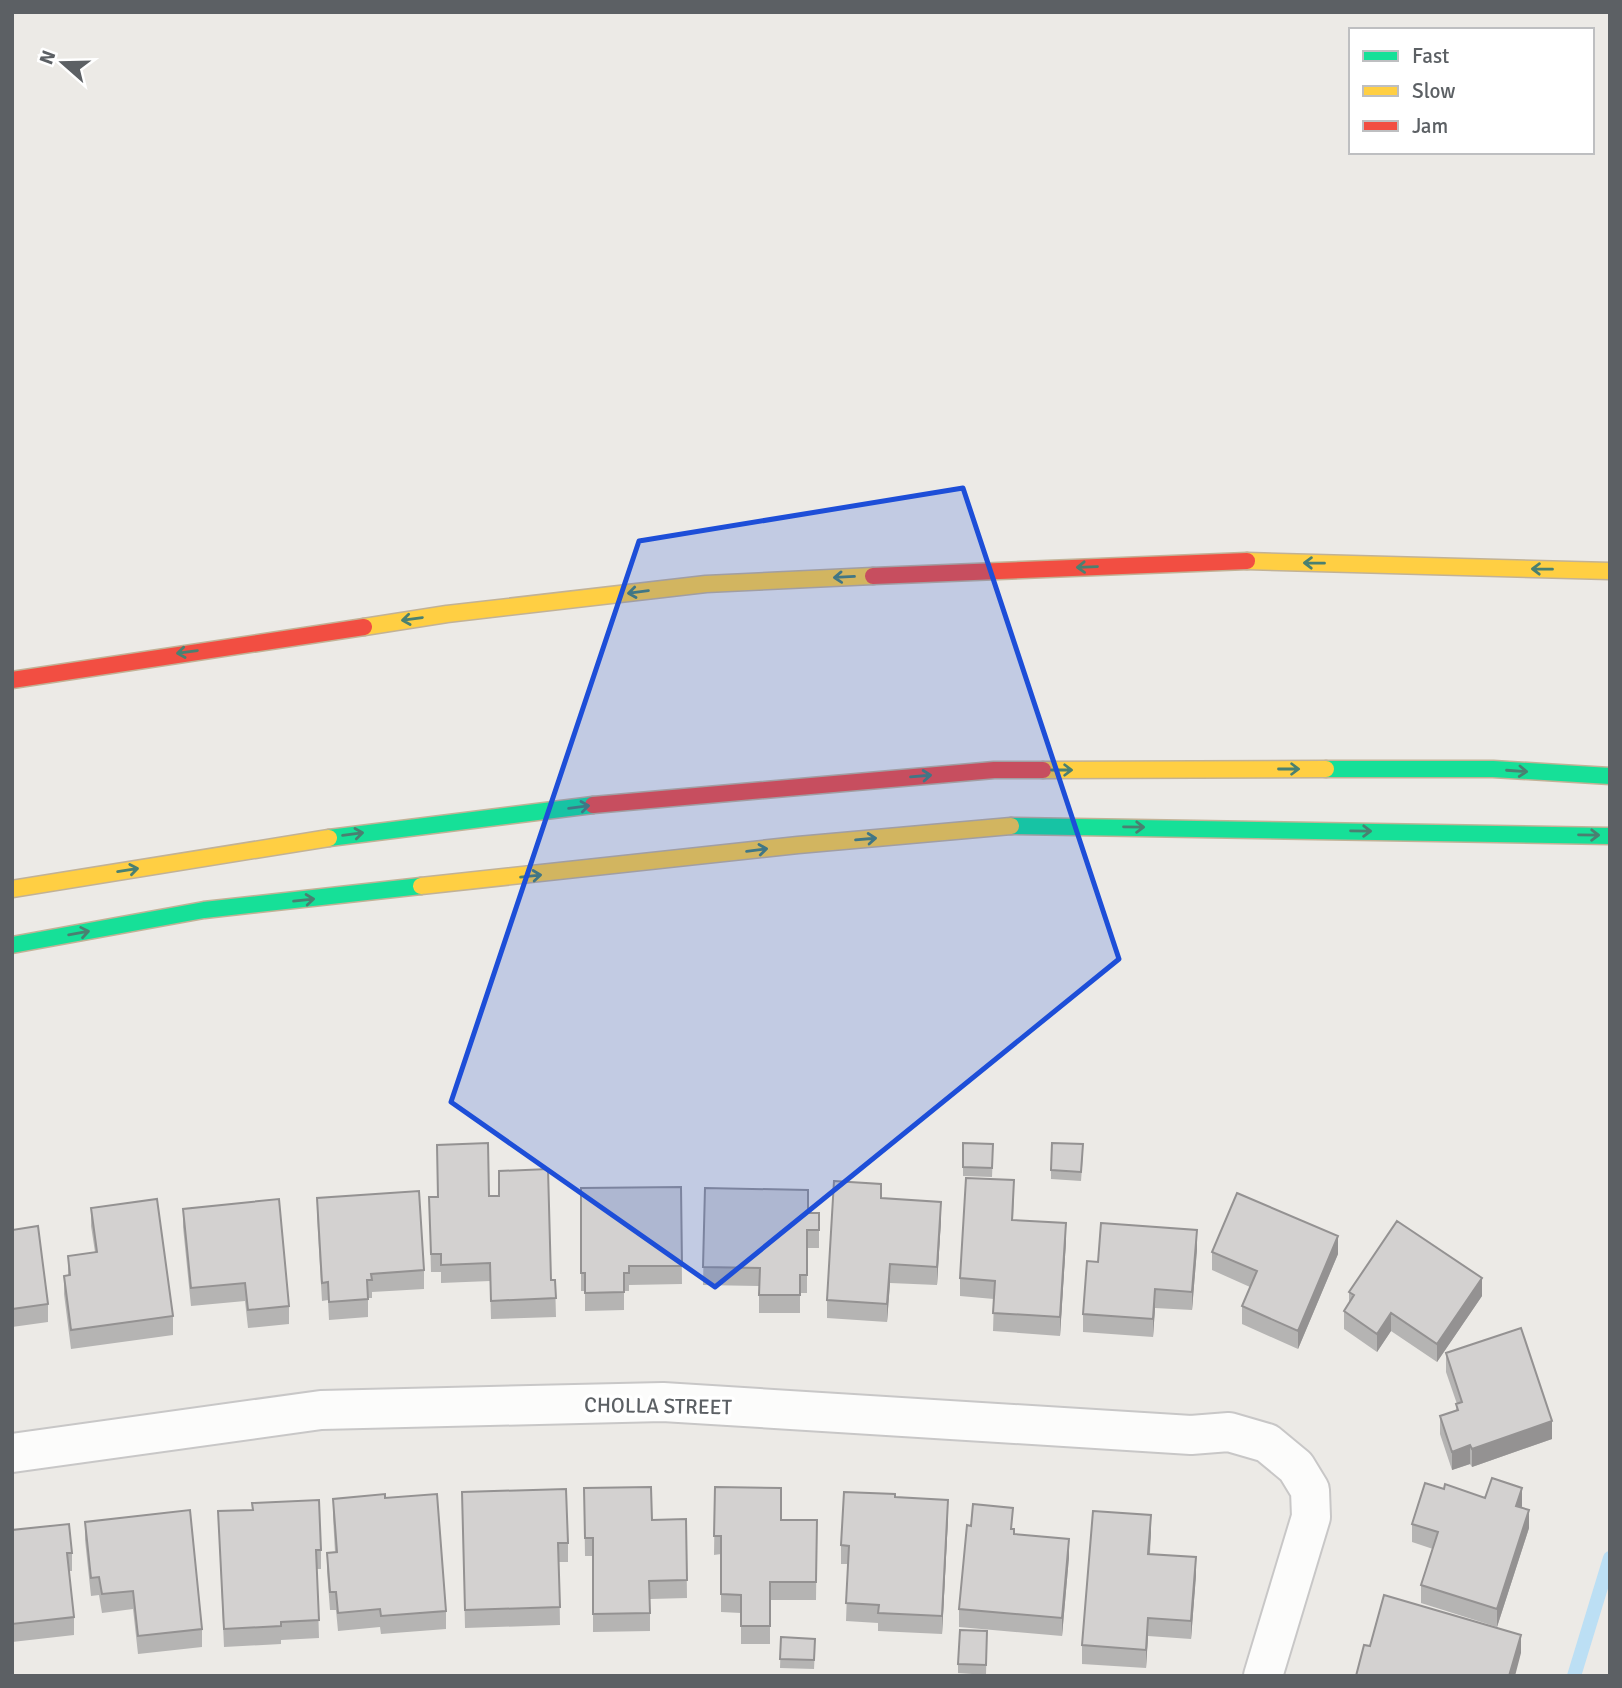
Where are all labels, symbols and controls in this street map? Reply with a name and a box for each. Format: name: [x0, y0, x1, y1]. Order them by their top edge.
north arrow: [28, 28, 98, 98]
legend: [1349, 28, 1594, 154]
text: Fast: [1412, 43, 1449, 69]
text: N: [34, 47, 62, 68]
text: Slow: [1412, 78, 1456, 104]
text: Jam: [1412, 113, 1448, 139]
one-way arrow: [1303, 556, 1326, 570]
one-way arrow: [1076, 561, 1099, 574]
one-way arrow: [1530, 562, 1553, 576]
one-way arrow: [832, 571, 855, 584]
one-way arrow: [627, 586, 650, 599]
one-way arrow: [401, 613, 424, 626]
one-way arrow: [176, 646, 199, 659]
one-way arrow: [1278, 762, 1301, 776]
one-way arrow: [1050, 763, 1073, 777]
one-way arrow: [1505, 765, 1528, 778]
one-way arrow: [909, 769, 932, 782]
one-way arrow: [567, 801, 589, 814]
one-way arrow: [1122, 820, 1145, 834]
one-way arrow: [1350, 824, 1373, 838]
one-way arrow: [341, 827, 363, 840]
one-way arrow: [1577, 829, 1600, 842]
one-way arrow: [854, 832, 877, 845]
one-way arrow: [745, 843, 767, 856]
one-way arrow: [116, 863, 139, 876]
one-way arrow: [519, 869, 541, 882]
one-way arrow: [293, 893, 315, 906]
one-way arrow: [67, 926, 90, 939]
street label: CHOLLA STREET: [584, 1392, 733, 1420]

